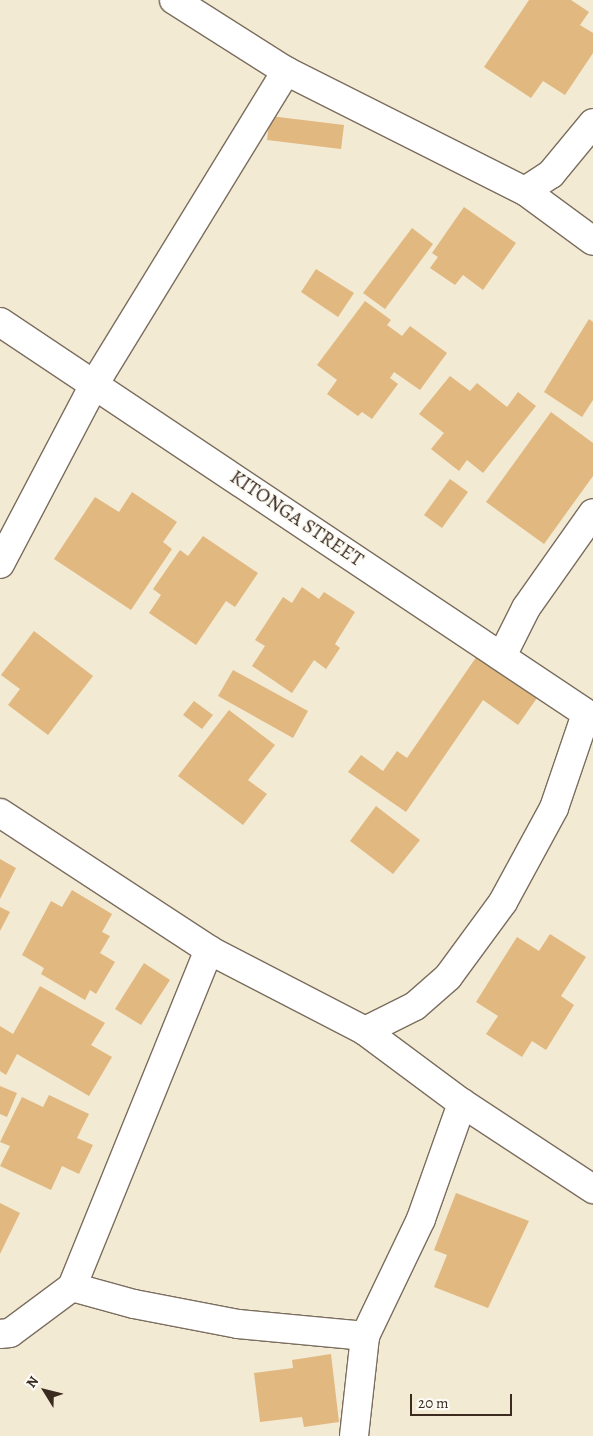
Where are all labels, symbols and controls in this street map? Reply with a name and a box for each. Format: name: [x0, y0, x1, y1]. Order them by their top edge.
street label: KITONGA STREET: [226, 465, 368, 571]
north arrow: [20, 1366, 70, 1416]
text: N: [22, 1372, 43, 1392]
scale bar: [413, 1384, 516, 1416]
text: 20 m: [418, 1393, 449, 1413]

